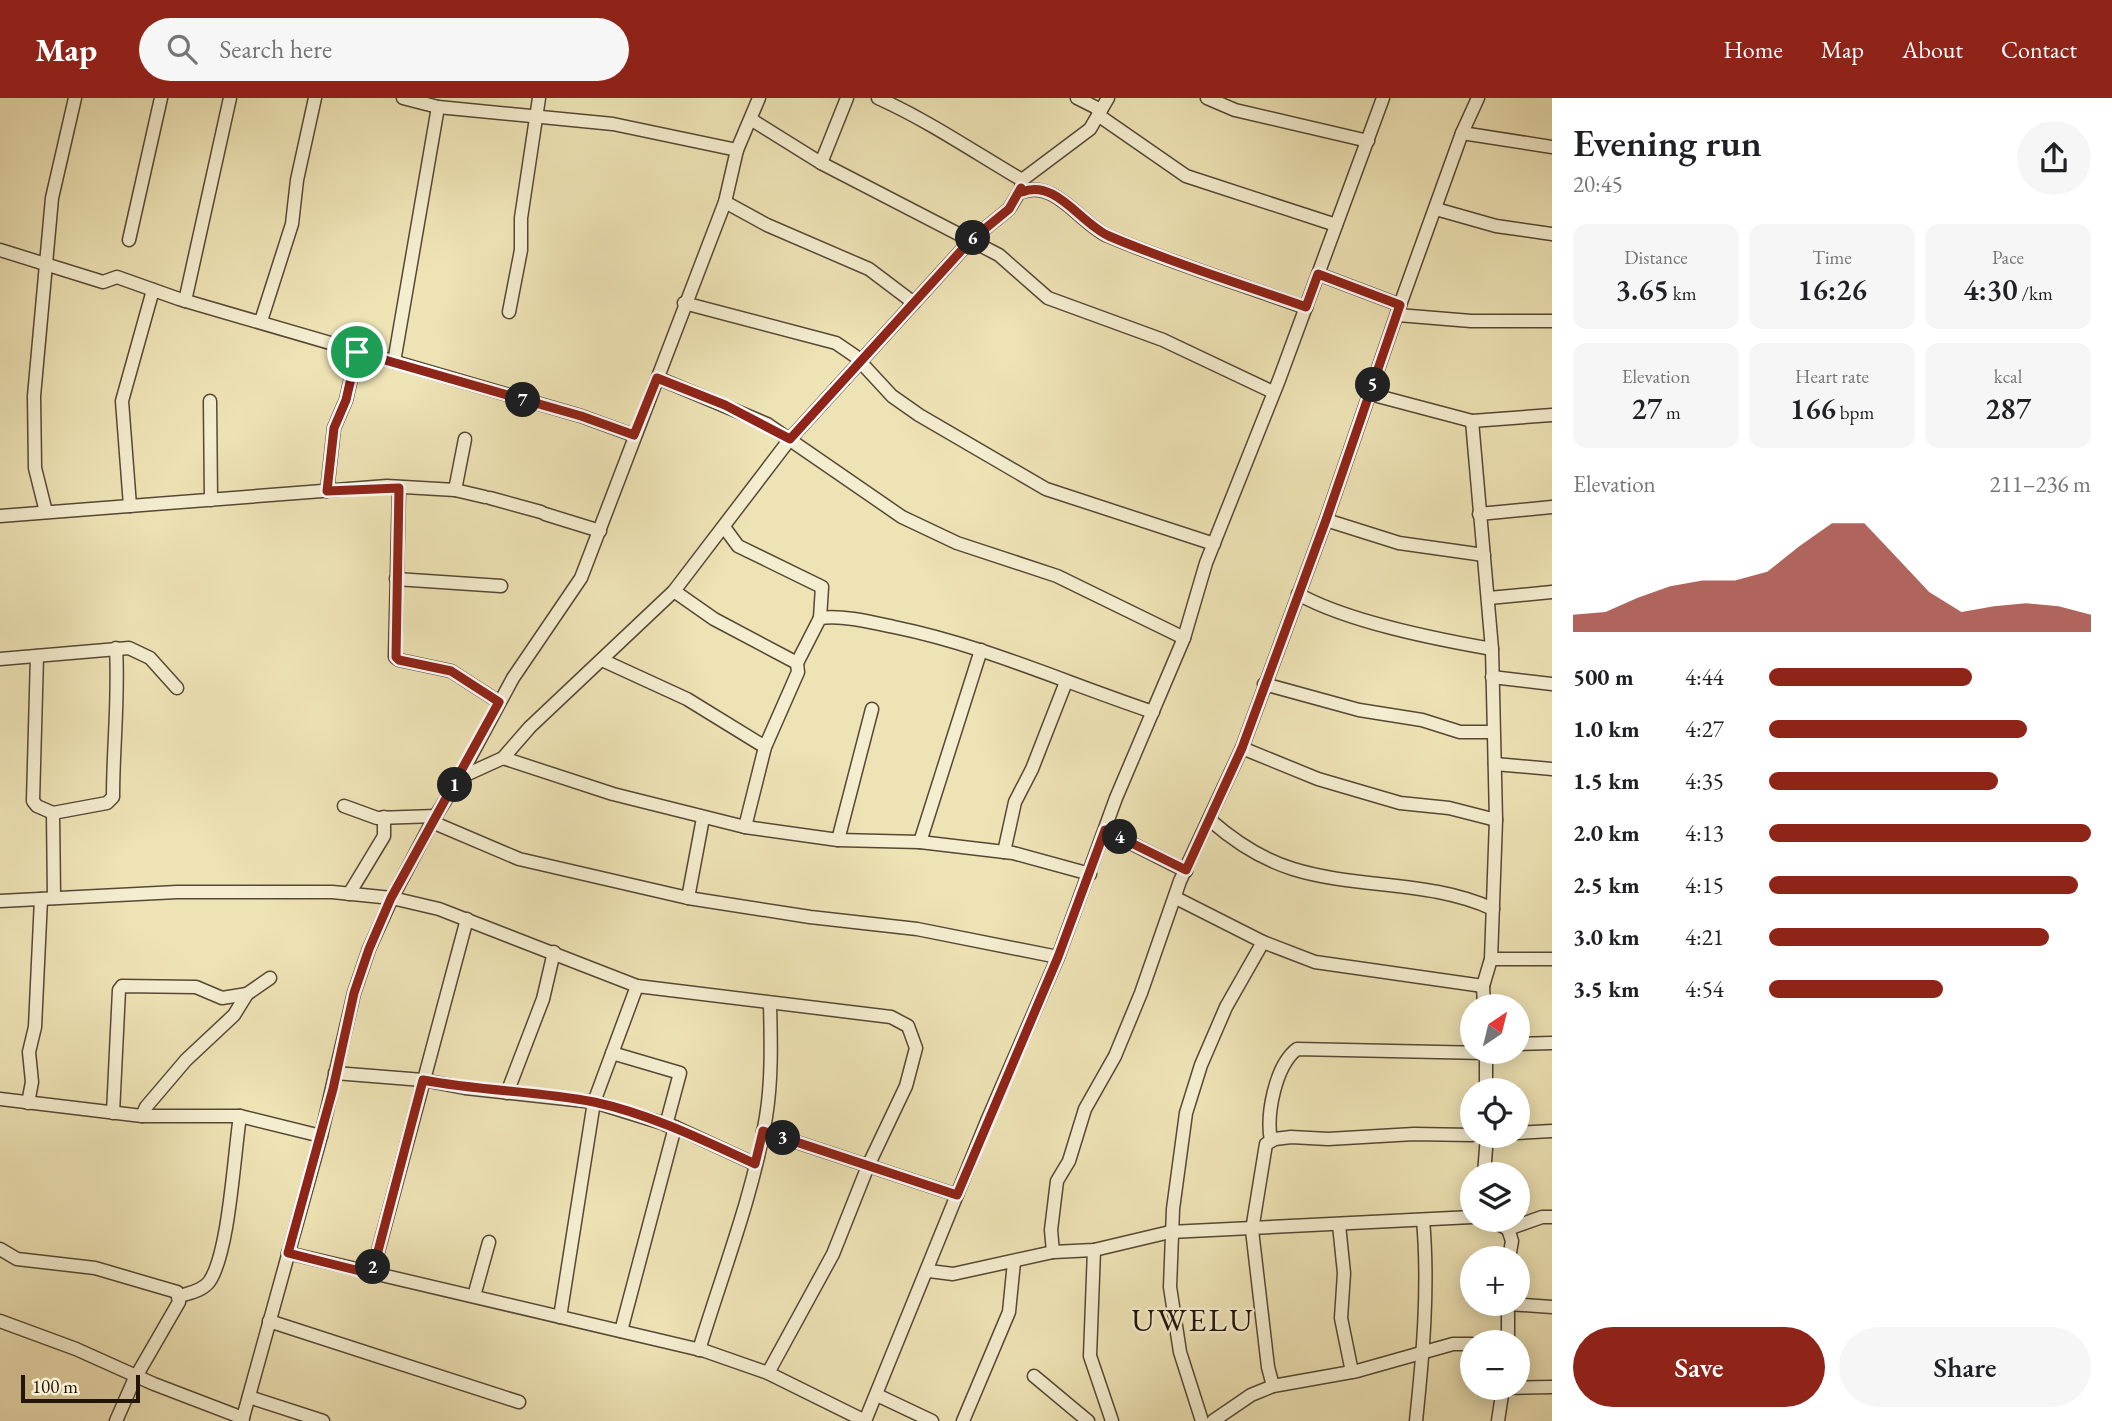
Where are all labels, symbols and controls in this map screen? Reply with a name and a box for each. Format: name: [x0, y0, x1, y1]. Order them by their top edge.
search box: [139, 18, 629, 81]
text: Map: [35, 28, 97, 71]
icon: search: [163, 30, 201, 68]
text: Search here: [219, 32, 332, 66]
text: Home: [1723, 34, 1783, 65]
text: Map: [1821, 34, 1864, 65]
text: About: [1902, 34, 1963, 65]
text: Contact: [2001, 34, 2077, 65]
text: Evening run: [1573, 118, 1762, 167]
button: share: [2017, 121, 2091, 195]
text: 20:45: [1573, 169, 1623, 199]
pin: 6: [956, 220, 990, 256]
text: 6: [967, 225, 978, 250]
text: Distance: [1624, 245, 1688, 270]
text: Time: [1812, 245, 1852, 270]
text: Pace: [1992, 245, 2024, 270]
text: 3.65: [1616, 270, 1669, 309]
text: 16:26: [1797, 270, 1867, 309]
text: 4:30: [1963, 270, 2018, 309]
text: km: [1669, 281, 1696, 306]
text: /km: [2018, 281, 2053, 306]
pin: [327, 322, 387, 382]
icon: arrive: [338, 333, 376, 371]
text: Elevation: [1622, 364, 1690, 389]
text: Heart rate: [1795, 364, 1869, 389]
text: kcal: [1994, 364, 2022, 389]
pin: 5: [1356, 368, 1390, 402]
text: 5: [1367, 372, 1378, 397]
pin: 7: [505, 382, 540, 418]
text: 7: [517, 387, 528, 412]
text: 27: [1631, 389, 1662, 428]
text: 166: [1790, 389, 1836, 428]
text: 287: [1985, 389, 2031, 428]
text: m: [1662, 400, 1681, 425]
text: bpm: [1836, 400, 1874, 425]
text: Elevation: [1573, 469, 1656, 499]
text: 211–236 m: [1990, 469, 2091, 499]
text: 500 m: [1573, 662, 1634, 692]
text: 4:44: [1685, 662, 1724, 692]
text: 1.0 km: [1573, 714, 1640, 744]
text: 4:27: [1685, 714, 1724, 744]
text: 1.5 km: [1573, 766, 1640, 796]
text: 4:35: [1685, 766, 1724, 796]
pin: 1: [438, 768, 472, 802]
text: 1: [449, 772, 460, 797]
text: 2.0 km: [1573, 818, 1640, 848]
text: 4:13: [1685, 818, 1724, 848]
pin: 4: [1102, 820, 1138, 854]
text: 4: [1114, 824, 1125, 849]
text: 2.5 km: [1573, 870, 1640, 900]
text: 4:15: [1685, 870, 1724, 900]
text: 3.0 km: [1573, 922, 1640, 952]
text: 4:21: [1685, 922, 1724, 952]
text: 3.5 km: [1573, 974, 1640, 1004]
text: 4:54: [1685, 974, 1724, 1004]
north arrow: [1460, 994, 1530, 1064]
map controls: [1460, 994, 1530, 1400]
button: locate: [1460, 1078, 1530, 1148]
pin: 3: [766, 1121, 800, 1156]
text: 3: [777, 1125, 788, 1150]
button: layers: [1460, 1162, 1530, 1232]
button: +: [1460, 1246, 1530, 1316]
pin: 2: [356, 1250, 390, 1284]
text: 2: [367, 1254, 378, 1279]
district label: UWELU: [1131, 1299, 1255, 1341]
button: Save: [1573, 1327, 1825, 1407]
button: Share: [1839, 1327, 2091, 1407]
button: −: [1460, 1330, 1530, 1400]
scale bar: [21, 1372, 140, 1404]
text: 100 m: [32, 1374, 78, 1399]

